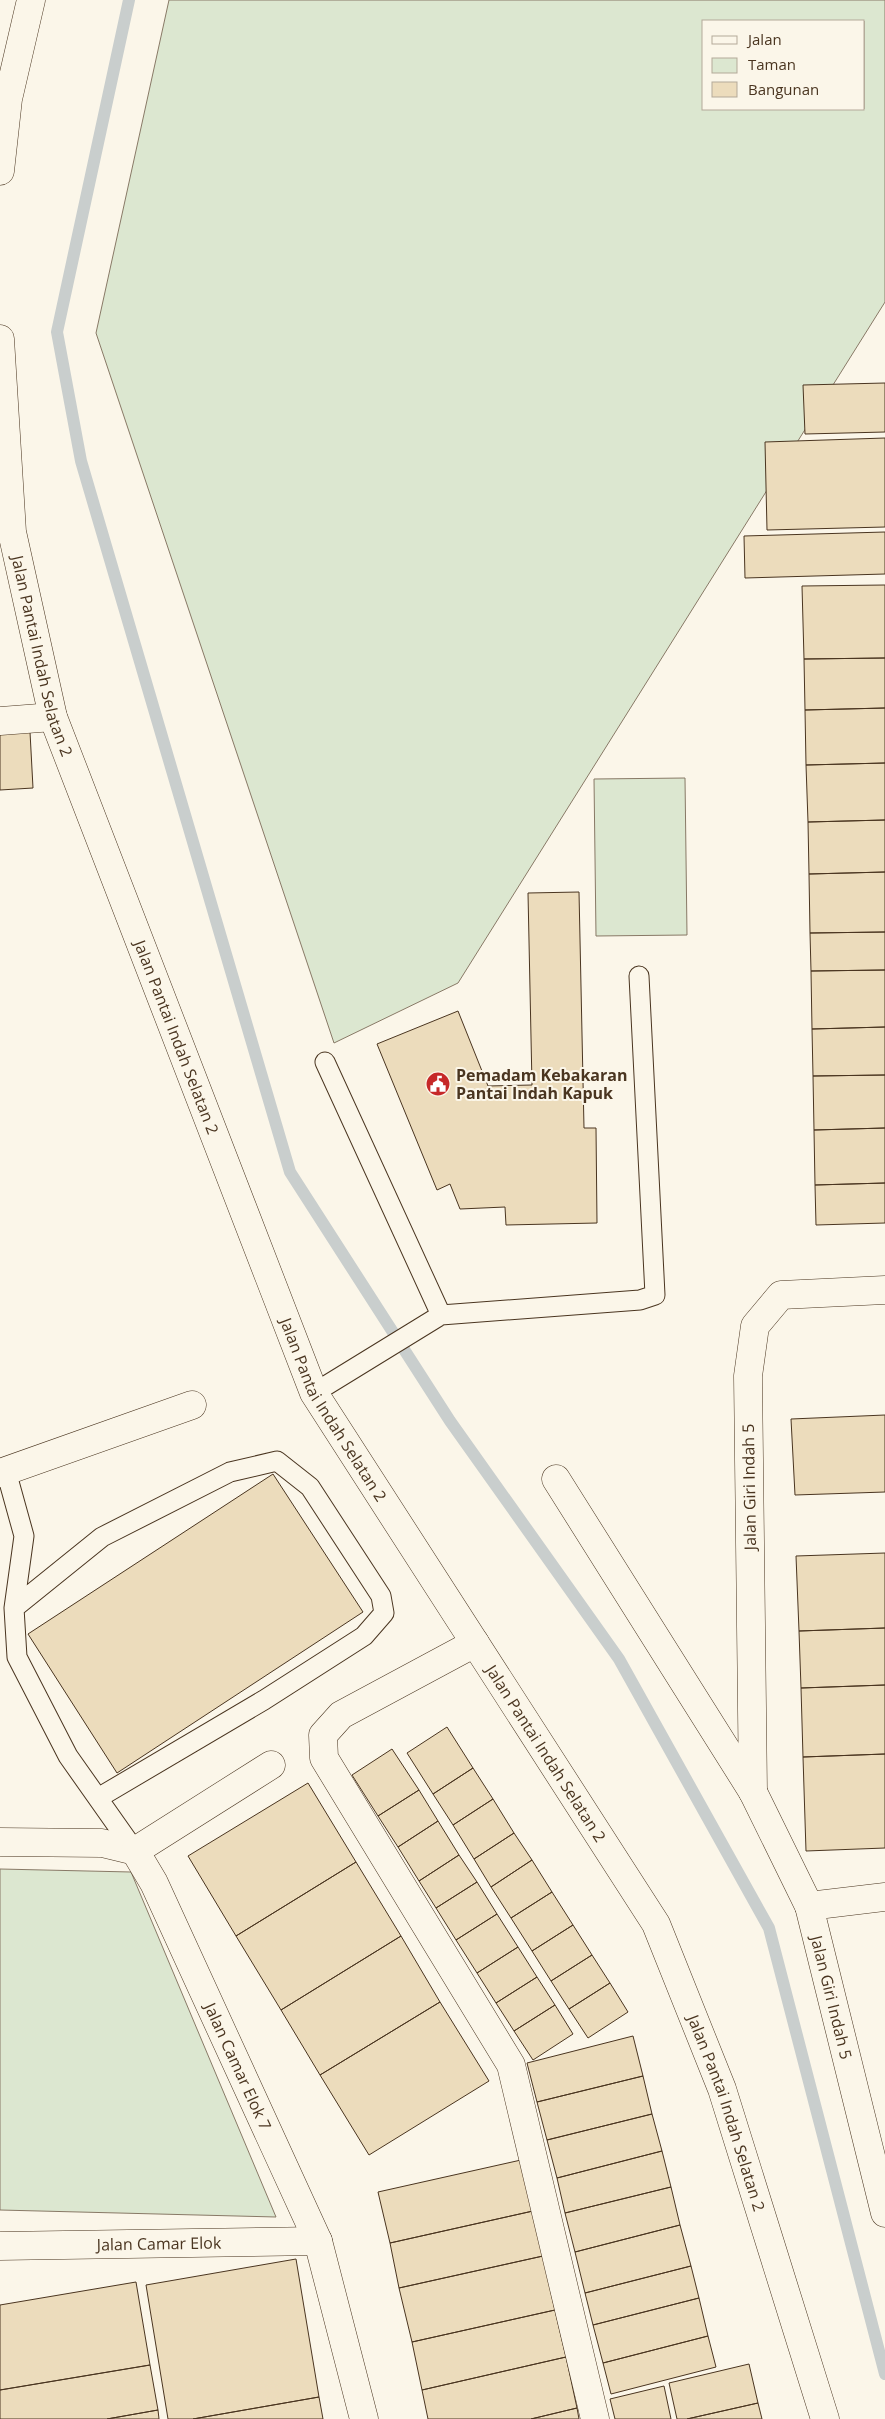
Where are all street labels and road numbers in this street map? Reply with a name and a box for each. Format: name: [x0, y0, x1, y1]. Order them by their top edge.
street label: Jalan Pantai Indah Selatan 2: [6, 551, 78, 760]
street label: Jalan Pantai Indah Selatan 2: [128, 935, 224, 1137]
street label: Jalan Pantai Indah Selatan 2: [274, 1313, 392, 1506]
street label: Jalan Giri Indah 5: [737, 1424, 761, 1552]
street label: Jalan Pantai Indah Selatan 2: [480, 1659, 611, 1846]
street label: Jalan Giri Indah 5: [805, 1931, 858, 2061]
street label: Jalan Camar Elok 7: [199, 1997, 277, 2134]
street label: Jalan Pantai Indah Selatan 2: [682, 2010, 770, 2214]
street label: Jalan Camar Elok: [95, 2232, 222, 2256]

